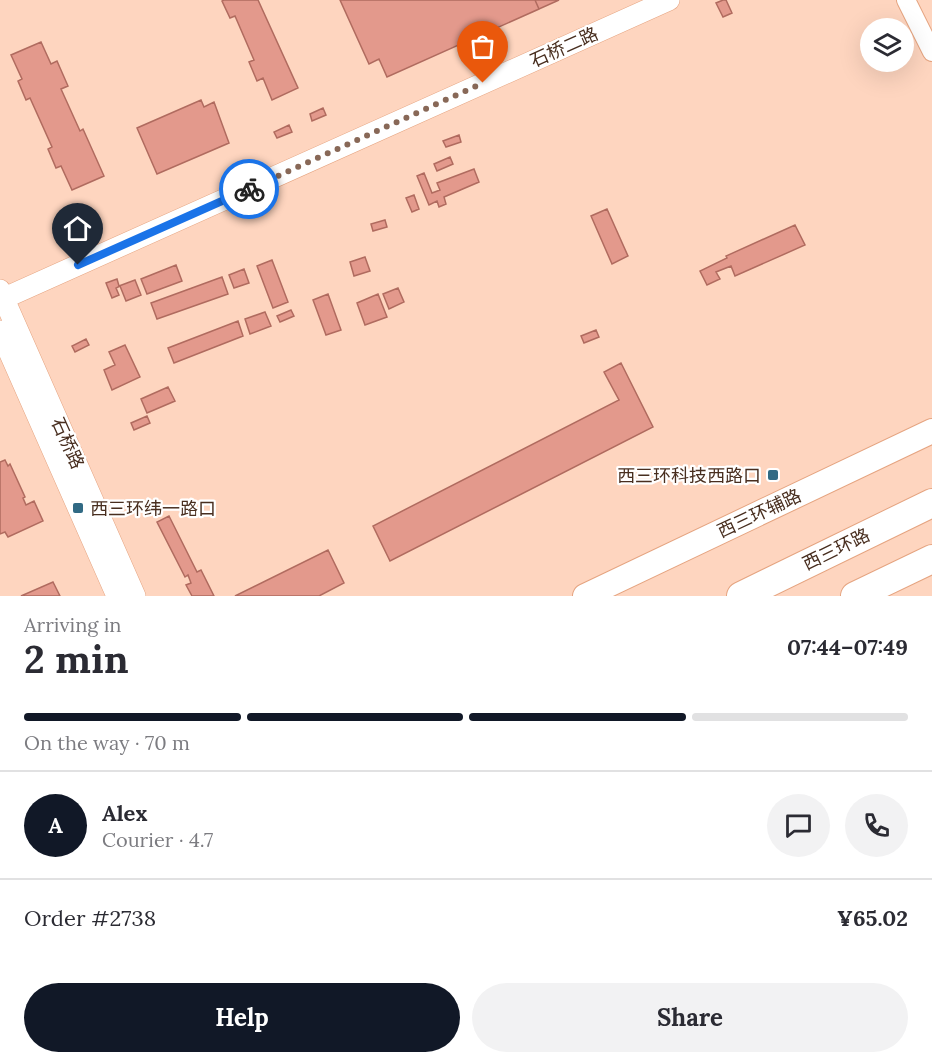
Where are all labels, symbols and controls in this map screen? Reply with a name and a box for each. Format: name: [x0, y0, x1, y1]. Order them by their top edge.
map controls: [860, 18, 914, 72]
button: layers: [860, 18, 914, 72]
pin: [457, 21, 508, 83]
street label: 石桥二路: [526, 22, 602, 72]
icon: bag: [466, 30, 499, 63]
courier: [219, 159, 279, 219]
icon: bike: [233, 173, 266, 206]
pin: [52, 203, 103, 265]
icon: home: [61, 212, 94, 245]
street label: 石桥路: [47, 414, 89, 472]
place label: 西三环科技西路口: [617, 464, 761, 487]
marker: 西三环科技西路口: [766, 468, 780, 482]
street label: 西三环辅路: [713, 484, 805, 542]
place label: 西三环纬一路口: [90, 497, 216, 520]
marker: 西三环纬一路口: [71, 501, 85, 515]
street label: 西三环路: [799, 523, 873, 575]
text: Arriving in: [24, 612, 121, 637]
text: 07:44–07:49: [787, 633, 908, 661]
text: 2 min: [24, 634, 129, 684]
text: On the way · 70 m: [24, 730, 190, 755]
button: chat: [767, 794, 830, 857]
button: phone: [845, 794, 908, 857]
text: Alex: [102, 799, 147, 827]
text: A: [48, 811, 63, 839]
text: Courier · 4.7: [102, 827, 213, 852]
text: Order #2738: [24, 904, 156, 932]
text: ¥65.02: [837, 904, 908, 932]
button: Help: [24, 983, 460, 1052]
button: Share: [472, 983, 908, 1052]

